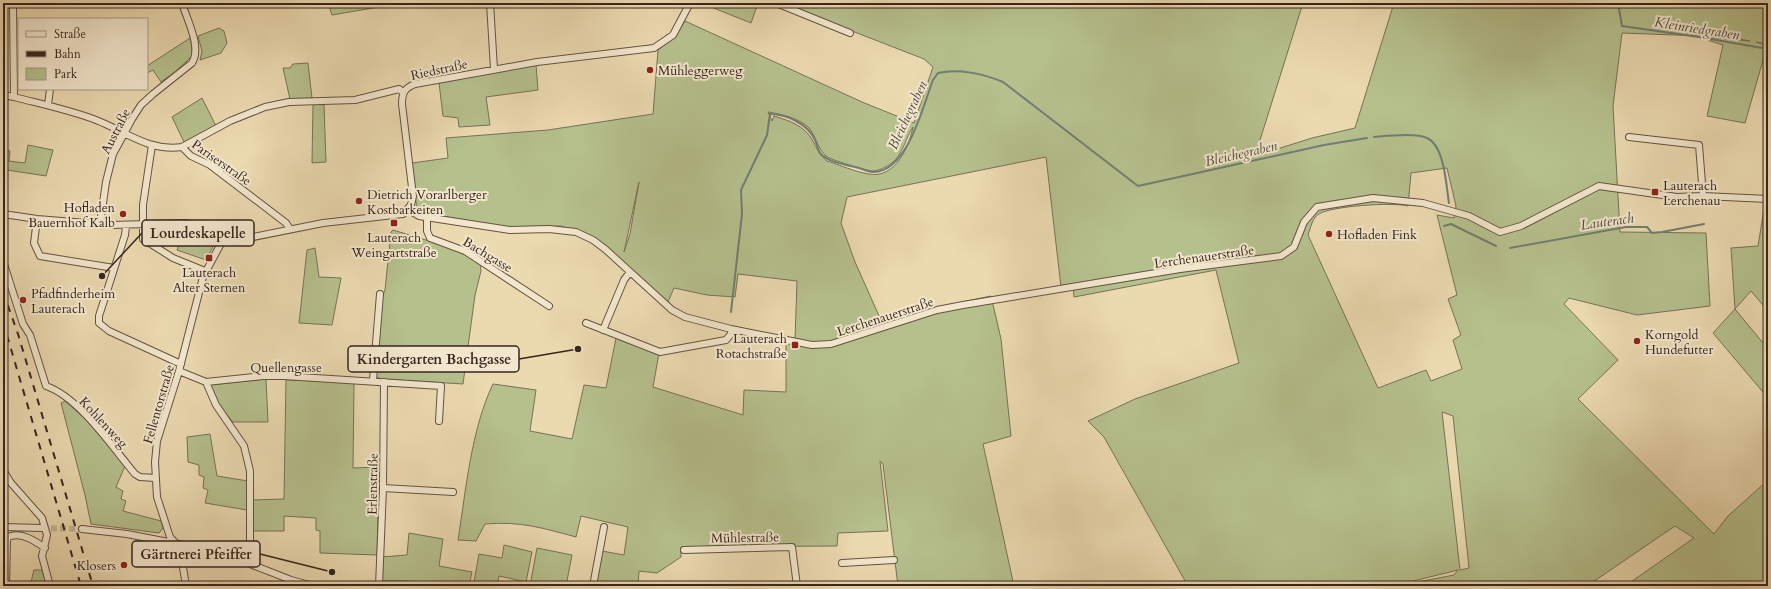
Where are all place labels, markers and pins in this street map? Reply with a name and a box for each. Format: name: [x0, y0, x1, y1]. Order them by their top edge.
place label: Mühleggerweg: [658, 62, 743, 80]
marker: Mühleggerweg: [645, 65, 655, 75]
place label: Lauterach Lerchenau: [1663, 177, 1721, 210]
place label: Dietrich Vorarlberger Kostbarkeiten: [367, 186, 487, 219]
marker: Lauterach Lerchenau: [1650, 187, 1660, 197]
marker: Dietrich Vorarlberger Kostbarkeiten: [354, 196, 364, 206]
place label: Hofladen Bauernhof Kalb: [28, 199, 116, 232]
marker: Hofladen Bauernhof Kalb: [118, 209, 128, 219]
marker: Lauterach Weingartstraße: [389, 218, 399, 228]
callout: Lourdeskapelle: [142, 220, 254, 246]
place label: Hofladen Fink: [1337, 226, 1417, 244]
place label: Lauterach Weingartstraße: [350, 229, 437, 262]
marker: Hofladen Fink: [1324, 229, 1334, 239]
marker: Lauterach Alter Sternen: [204, 253, 214, 263]
place label: Lauterach Alter Sternen: [173, 264, 246, 297]
place label: Pfadfinderheim Lauterach: [31, 285, 115, 318]
marker: Pfadfinderheim Lauterach: [18, 295, 28, 305]
place label: Korngold Hundefutter: [1645, 326, 1713, 359]
place label: Lauterach Rotachstraße: [716, 330, 787, 363]
marker: Korngold Hundefutter: [1632, 336, 1642, 346]
marker: Lauterach Rotachstraße: [790, 340, 800, 350]
callout: Kindergarten Bachgasse: [348, 346, 519, 372]
callout: Gärtnerei Pfeiffer: [132, 541, 260, 567]
place label: Klosers: [77, 557, 116, 575]
marker: Klosers: [119, 560, 129, 570]

